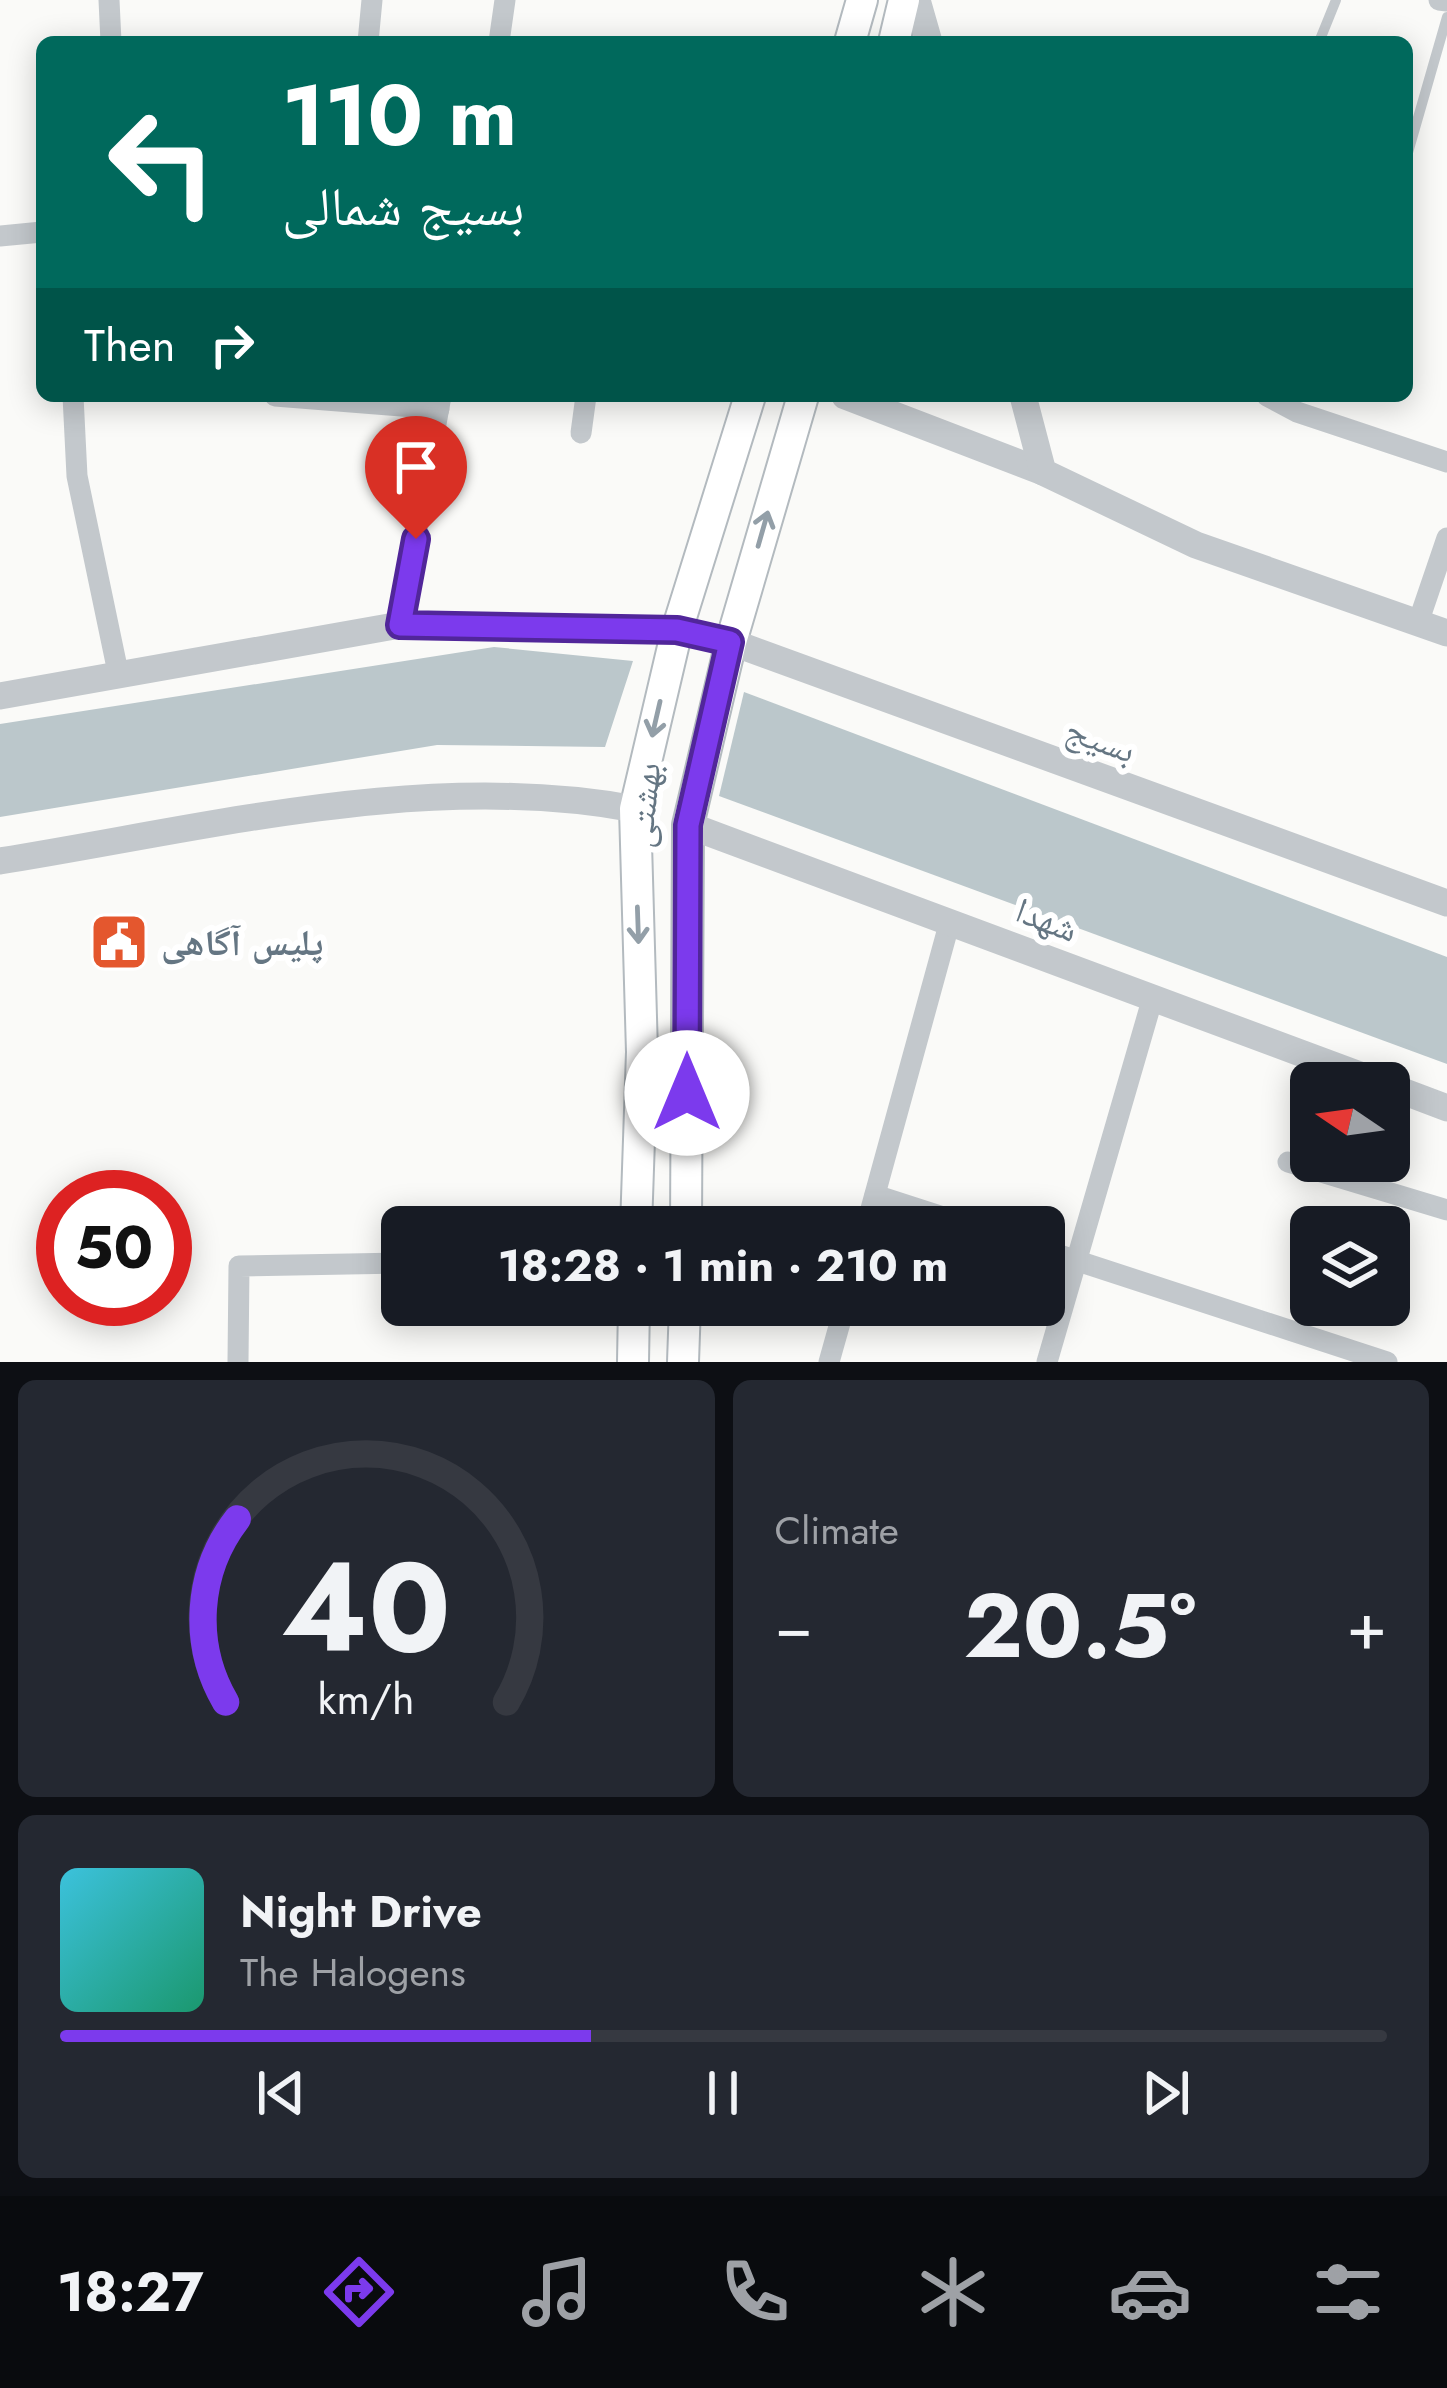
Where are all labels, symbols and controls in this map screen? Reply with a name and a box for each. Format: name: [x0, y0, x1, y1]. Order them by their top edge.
text: 110 m: [282, 55, 517, 177]
icon: left: [84, 84, 240, 240]
text: بسیج شمالی: [282, 167, 524, 245]
icon: right: [199, 312, 265, 378]
text: Then: [84, 313, 175, 378]
pin: [365, 416, 467, 539]
icon: arrive: [383, 434, 449, 500]
one-way arrow: [754, 511, 776, 549]
one-way arrow: [644, 700, 666, 738]
street label: بسیج: [1059, 702, 1143, 776]
street label: بهشتی: [613, 760, 673, 850]
street label: شهدا: [1008, 883, 1086, 955]
one-way arrow: [627, 905, 650, 944]
public building icon: پلیس آگاهی: [88, 911, 150, 973]
place label: پلیس آگاهی: [161, 916, 323, 968]
position arrow: [624, 1030, 750, 1156]
north arrow: [1290, 1062, 1410, 1182]
map controls: [1290, 1062, 1410, 1326]
speed limit sign: 50: [36, 1170, 192, 1326]
button: layers: [1290, 1206, 1410, 1326]
text: 18:28 · 1 min · 210 m: [498, 1233, 948, 1298]
text: Climate: [775, 1502, 899, 1559]
text: 40: [281, 1517, 451, 1698]
text: 20.5°: [964, 1561, 1196, 1691]
text: −: [775, 1578, 813, 1674]
text: +: [1346, 1578, 1387, 1674]
text: km/h: [318, 1667, 415, 1729]
text: Night Drive: [240, 1879, 482, 1944]
text: The Halogens: [240, 1944, 466, 2001]
icon: previous: [248, 2060, 314, 2126]
icon: pause: [690, 2060, 756, 2126]
icon: next: [1133, 2060, 1199, 2126]
icon: directions: [317, 2250, 401, 2334]
icon: music: [515, 2250, 599, 2334]
icon: phone: [713, 2250, 797, 2334]
icon: climate: [911, 2250, 995, 2334]
icon: car: [1108, 2250, 1192, 2334]
icon: filters: [1306, 2250, 1390, 2334]
text: 18:27: [57, 2253, 204, 2331]

